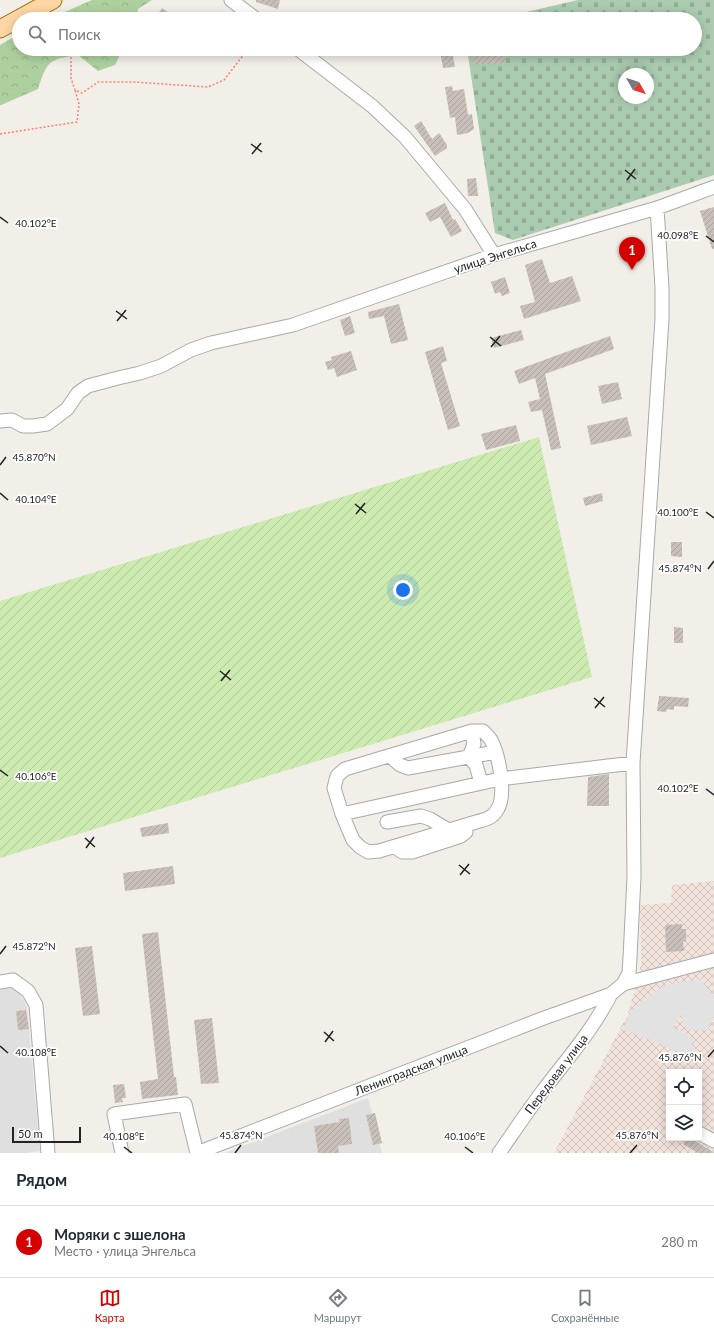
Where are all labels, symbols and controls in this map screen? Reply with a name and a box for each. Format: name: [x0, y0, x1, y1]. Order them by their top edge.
search box: [12, 12, 702, 56]
icon: search: [26, 23, 48, 45]
text: Поиск: [58, 25, 101, 43]
north arrow: [618, 68, 654, 104]
text: 40.102°E: [15, 217, 57, 229]
text: 40.098°E: [657, 229, 699, 241]
street label: улица Энгельса: [452, 236, 538, 276]
pin: 1: [619, 237, 645, 270]
text: 45.870°N: [12, 451, 56, 463]
text: 40.104°E: [15, 493, 57, 505]
text: 40.100°E: [657, 506, 699, 518]
text: 45.874°N: [658, 562, 702, 574]
your location: [393, 580, 413, 600]
text: 40.106°E: [15, 770, 57, 782]
text: 40.102°E: [657, 782, 699, 794]
text: 45.872°N: [12, 940, 56, 952]
street label: Передовая улица: [521, 1031, 591, 1117]
street label: Ленинградская улица: [351, 1042, 470, 1099]
text: 40.108°E: [15, 1046, 57, 1058]
text: 45.876°N: [658, 1051, 702, 1063]
map controls: [666, 1069, 702, 1141]
button: locate: [666, 1069, 702, 1105]
button: layers: [666, 1105, 702, 1141]
scale bar: [12, 1125, 81, 1144]
text: 50 m: [18, 1127, 43, 1140]
text: 45.874°N: [219, 1129, 263, 1141]
text: 45.876°N: [615, 1129, 659, 1141]
text: 40.108°E: [103, 1130, 145, 1142]
text: 40.106°E: [444, 1130, 486, 1142]
text: Рядом: [16, 1169, 67, 1190]
text: Моряки с эшелона: [54, 1225, 186, 1243]
text: 1: [25, 1234, 33, 1250]
text: 280 m: [661, 1234, 698, 1250]
text: Место · улица Энгельса: [54, 1243, 196, 1259]
tab: Карта: [95, 1287, 124, 1324]
tab: Маршрут: [314, 1287, 362, 1324]
tab: Сохранённые: [551, 1287, 619, 1324]

